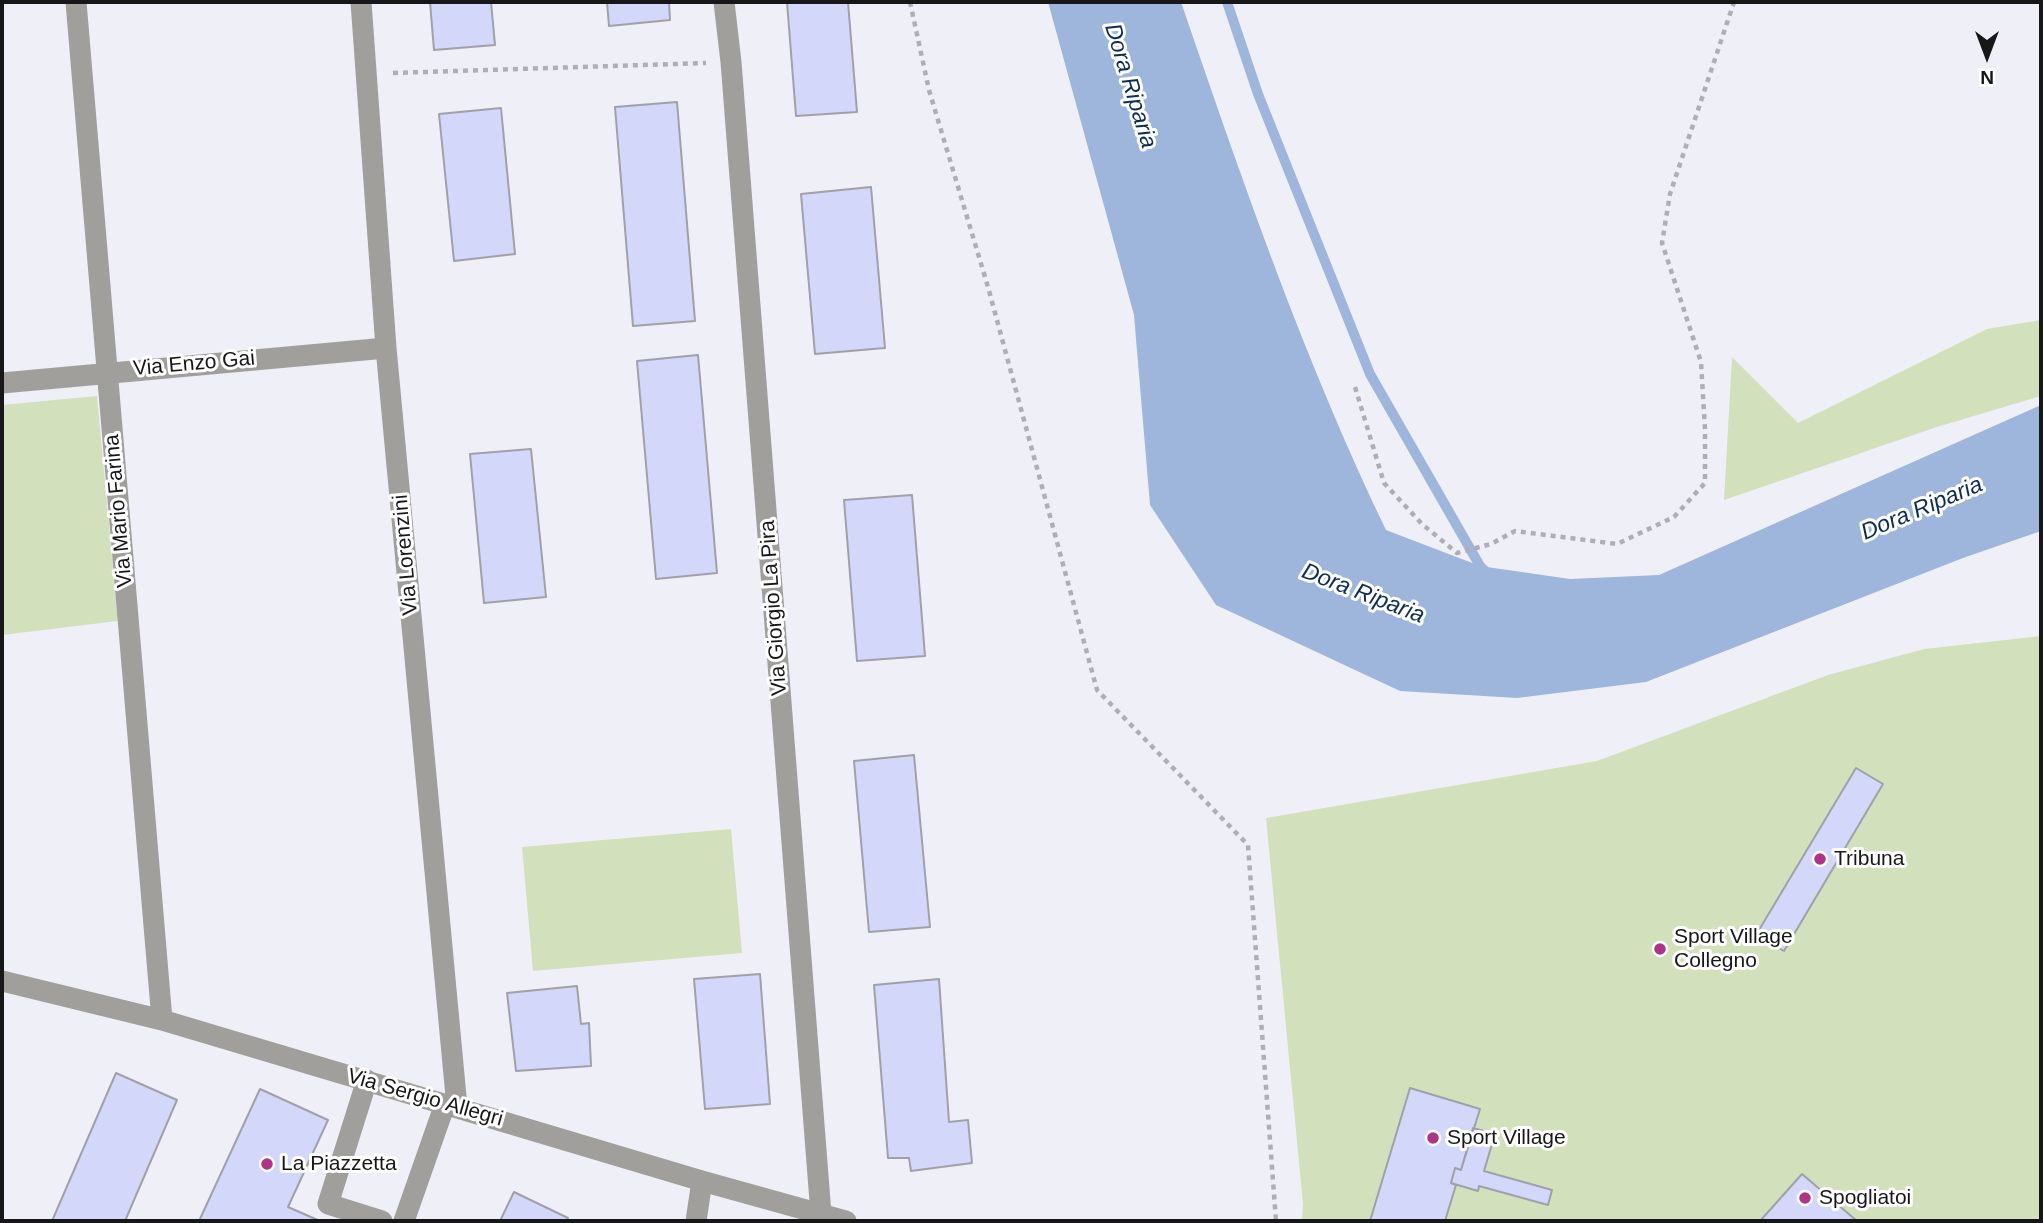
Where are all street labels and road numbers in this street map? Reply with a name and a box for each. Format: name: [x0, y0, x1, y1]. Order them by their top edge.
street label: Via Enzo Gai: [132, 346, 256, 382]
street label: Via Mario Farina: [100, 433, 138, 589]
street label: Via Lorenzini: [388, 494, 424, 616]
street label: Via Giorgio La Pira: [755, 519, 793, 697]
street label: Via Sergio Allegri: [344, 1064, 506, 1132]

